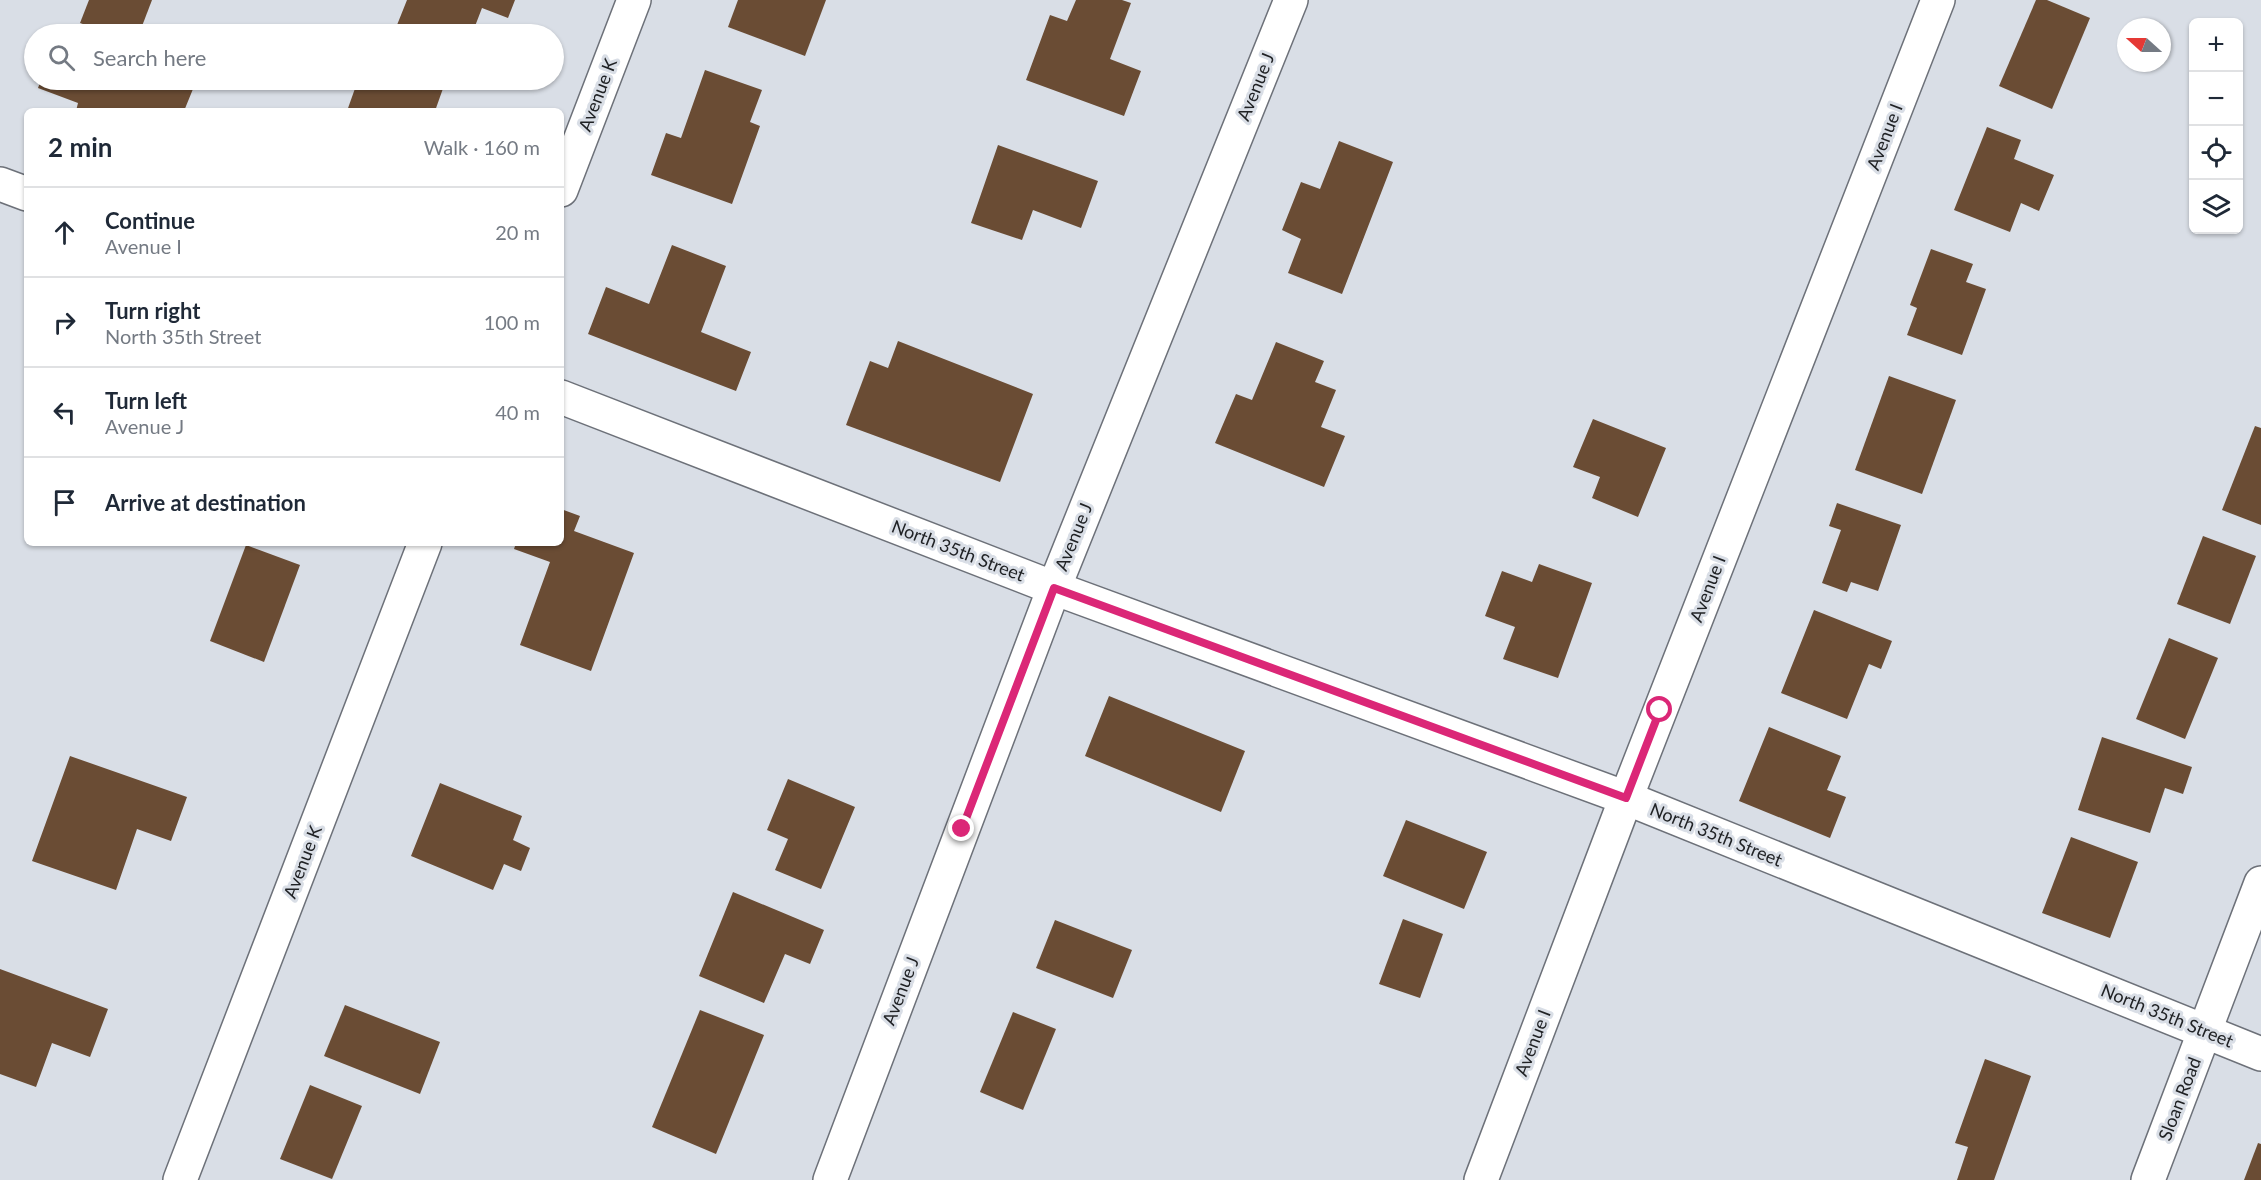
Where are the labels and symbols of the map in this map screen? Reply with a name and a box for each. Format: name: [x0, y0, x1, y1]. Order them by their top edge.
north arrow: [2117, 18, 2171, 72]
street label: Avenue J: [1232, 49, 1279, 124]
street label: Avenue K: [573, 55, 621, 134]
street label: Avenue I: [1861, 100, 1907, 173]
street label: Avenue J: [1050, 499, 1097, 574]
street label: North 35th Street: [889, 515, 1028, 586]
street label: Avenue I: [1684, 552, 1730, 625]
route start: [1646, 696, 1672, 722]
street label: North 35th Street: [1647, 798, 1786, 871]
route end: [948, 815, 974, 841]
street label: Avenue K: [278, 822, 326, 901]
street label: Avenue J: [877, 953, 923, 1028]
street label: North 35th Street: [2098, 979, 2237, 1052]
street label: Avenue I: [1509, 1006, 1555, 1079]
street label: Sloan Road: [2153, 1054, 2205, 1143]

